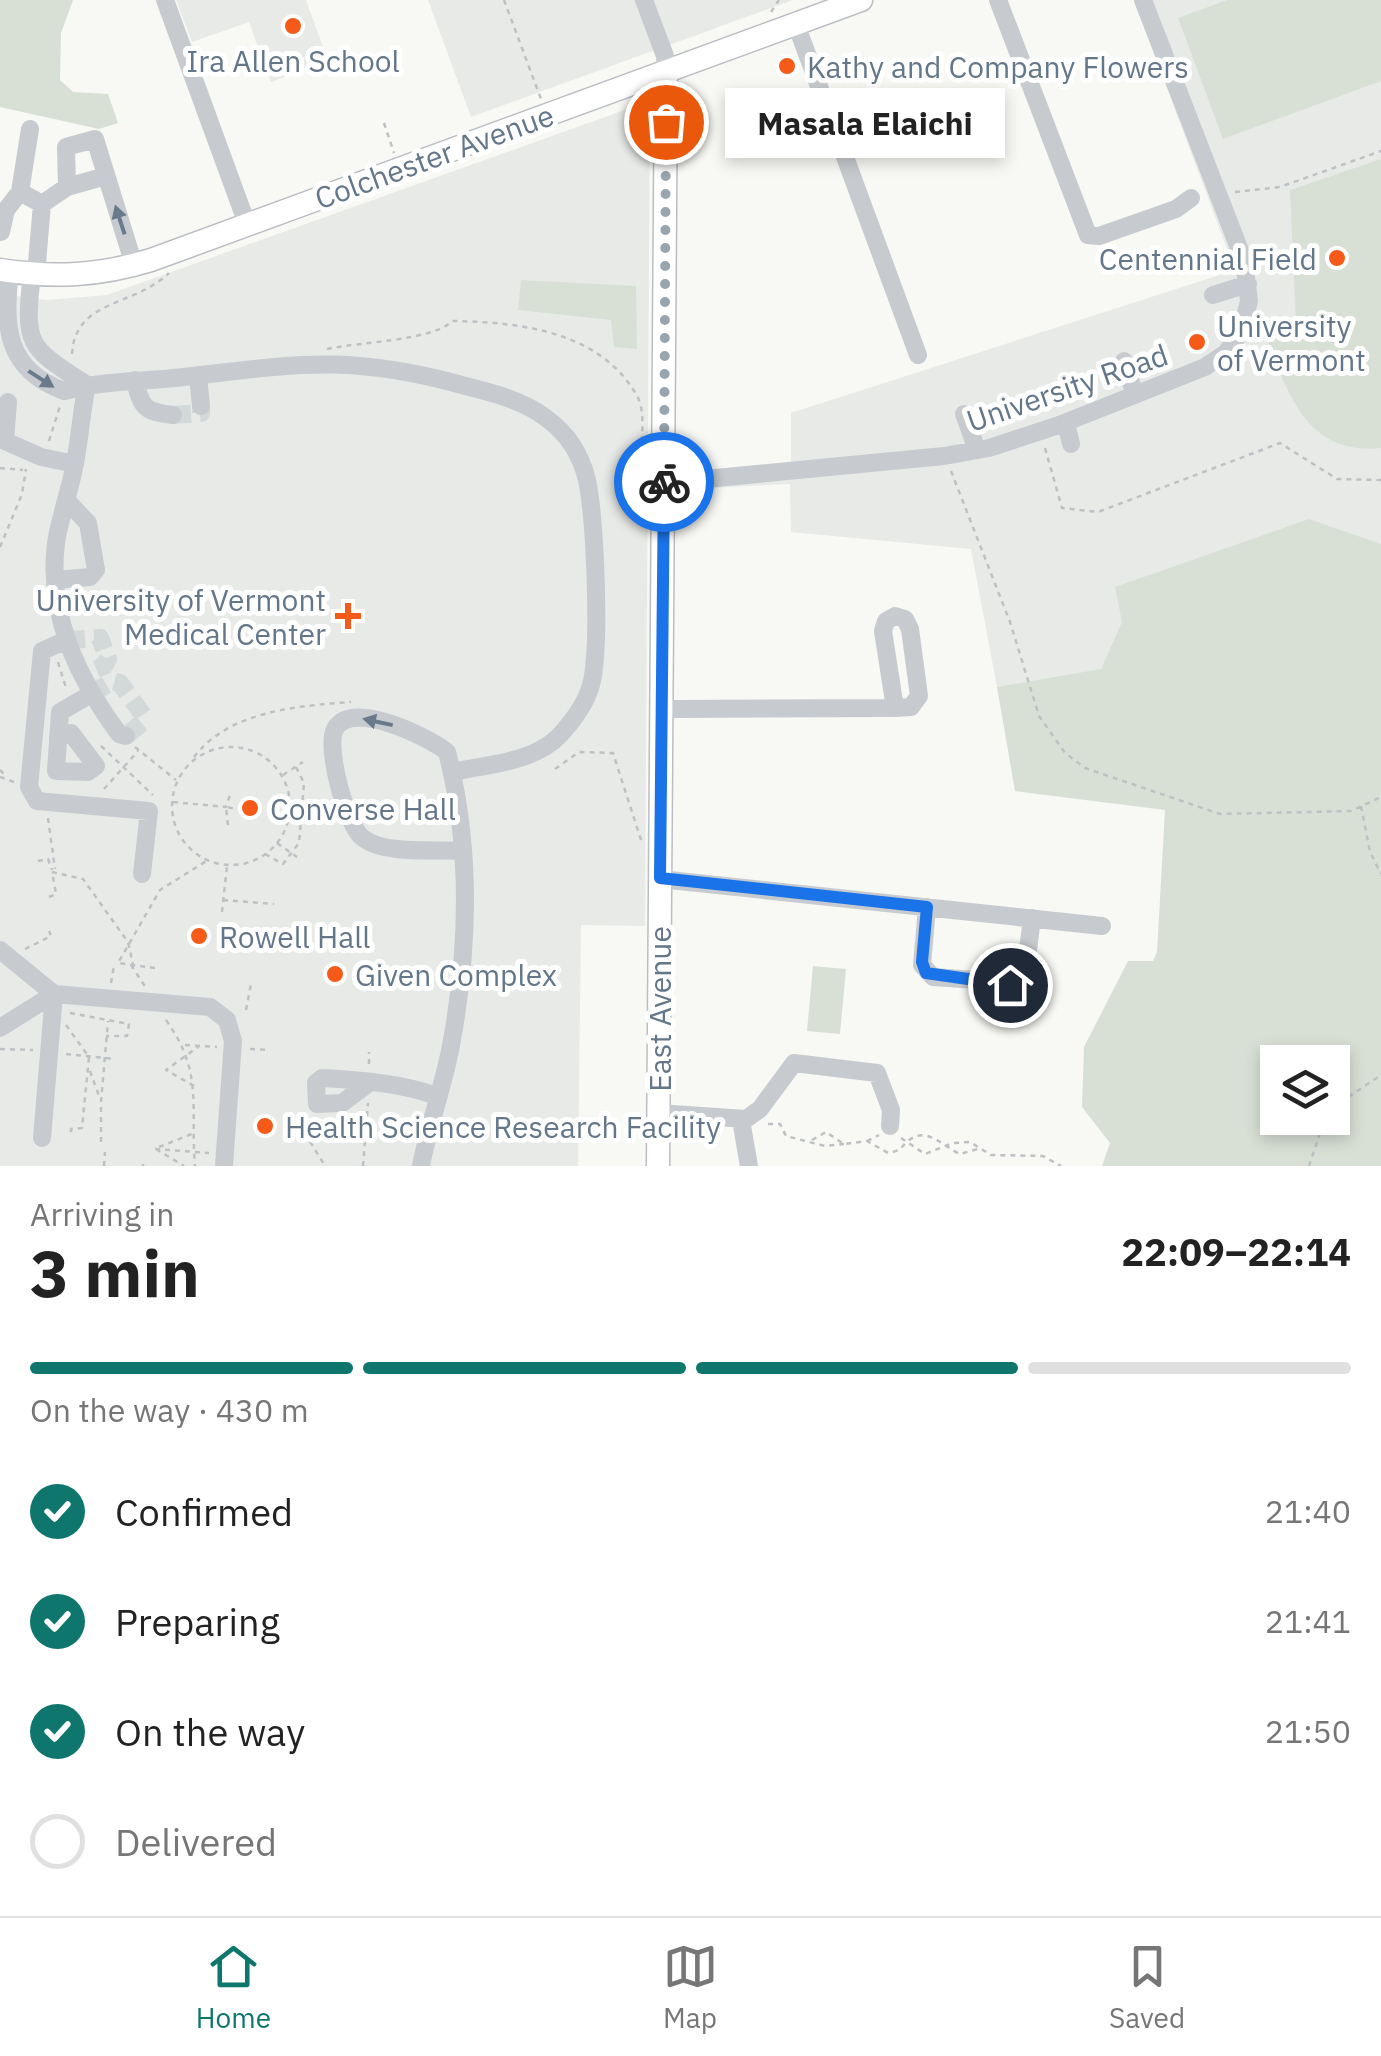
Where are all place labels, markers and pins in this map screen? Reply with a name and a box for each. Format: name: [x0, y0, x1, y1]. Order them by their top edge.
marker: Ira Allen School: [282, 15, 304, 37]
place label: Ira Allen School: [186, 41, 400, 80]
place label: Kathy and Company Flowers: [807, 47, 1189, 86]
marker: Kathy and Company Flowers: [776, 55, 798, 77]
pin: [624, 80, 709, 165]
callout: Masala Elaichi: [726, 87, 1006, 157]
place label: Centennial Field: [1099, 239, 1317, 278]
marker: Centennial Field: [1326, 247, 1348, 269]
place label: University of Vermont: [1217, 306, 1366, 379]
marker: University of Vermont: [1186, 331, 1208, 353]
place label: University of Vermont Medical Center: [36, 580, 326, 653]
marker: University of Vermont Medical Center: [335, 603, 361, 629]
place label: Converse Hall: [270, 789, 456, 828]
marker: Converse Hall: [239, 797, 261, 819]
place label: Rowell Hall: [219, 917, 370, 956]
marker: Rowell Hall: [188, 925, 210, 947]
pin: [968, 943, 1053, 1028]
place label: Given Complex: [355, 955, 557, 994]
marker: Given Complex: [324, 963, 346, 985]
place label: Health Science Research Facility: [285, 1107, 721, 1146]
marker: Health Science Research Facility: [254, 1115, 276, 1137]

